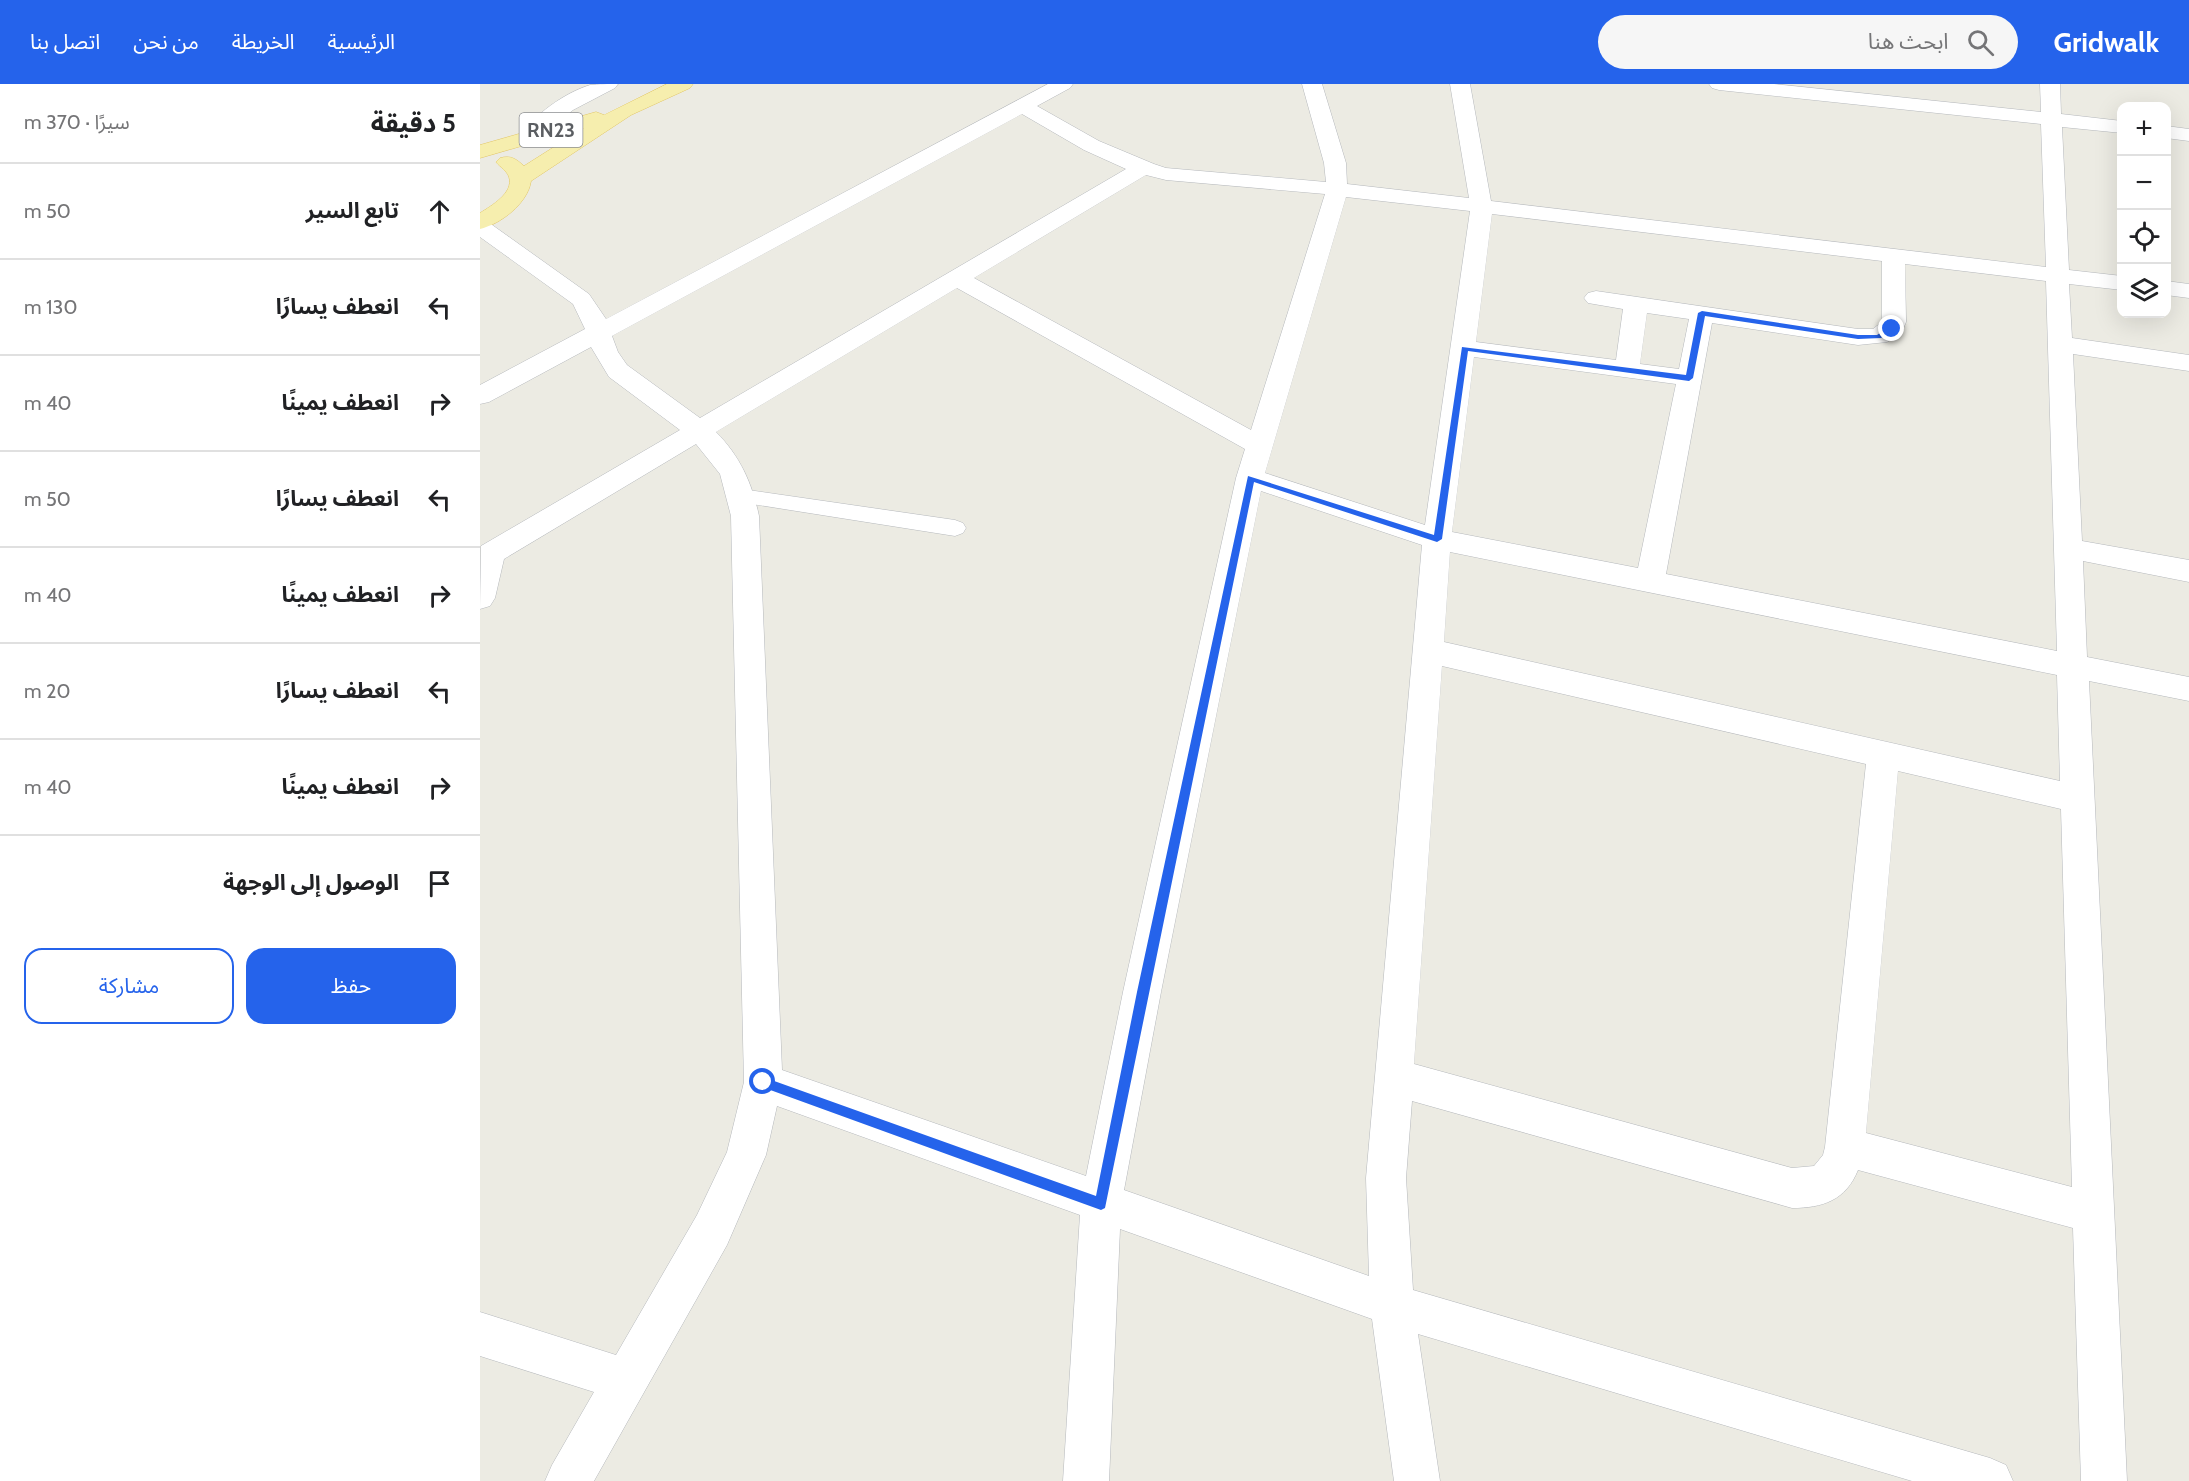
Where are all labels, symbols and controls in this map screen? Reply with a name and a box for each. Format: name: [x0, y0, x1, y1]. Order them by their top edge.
search box: [1598, 15, 2018, 69]
text: Gridwalk: [2054, 25, 2159, 59]
icon: search: [1964, 26, 1997, 59]
text: ابحث هنا: [1868, 28, 1949, 55]
text: اتصل بنا: [30, 29, 100, 54]
text: من نحن: [133, 29, 199, 54]
text: الخريطة: [232, 29, 295, 54]
text: الرئيسية: [328, 29, 395, 54]
map controls: [2117, 102, 2171, 318]
button: +: [2117, 102, 2171, 156]
text: 5 دقيقة: [371, 107, 456, 139]
text: سيرًا · 370 m: [24, 110, 130, 134]
road number: RN23: [520, 113, 583, 147]
button: −: [2117, 156, 2171, 210]
icon: ahead: [423, 195, 456, 228]
text: تابع السير: [306, 197, 399, 224]
text: 50 m: [24, 199, 71, 223]
button: locate: [2117, 210, 2171, 264]
button: layers: [2117, 264, 2171, 318]
icon: left: [423, 291, 456, 324]
text: انعطف يسارًا: [276, 293, 399, 320]
text: 130 m: [24, 295, 77, 319]
route end: [1878, 315, 1904, 341]
icon: right: [423, 387, 456, 420]
text: انعطف يمينًا: [282, 389, 399, 416]
text: 40 m: [24, 391, 72, 415]
icon: left: [423, 483, 456, 516]
text: انعطف يسارًا: [276, 485, 399, 512]
text: 50 m: [24, 487, 71, 511]
icon: right: [423, 579, 456, 612]
text: انعطف يمينًا: [282, 581, 399, 608]
text: 40 m: [24, 583, 72, 607]
icon: left: [423, 675, 456, 708]
text: انعطف يسارًا: [276, 677, 399, 704]
text: 20 m: [24, 679, 71, 703]
icon: right: [423, 771, 456, 804]
text: انعطف يمينًا: [282, 773, 399, 800]
text: 40 m: [24, 775, 72, 799]
icon: arrive: [423, 867, 456, 900]
text: الوصول إلى الوجهة: [223, 869, 399, 896]
button: مشاركة: [24, 948, 234, 1024]
button: حفظ: [246, 948, 456, 1024]
route start: [749, 1068, 775, 1094]

